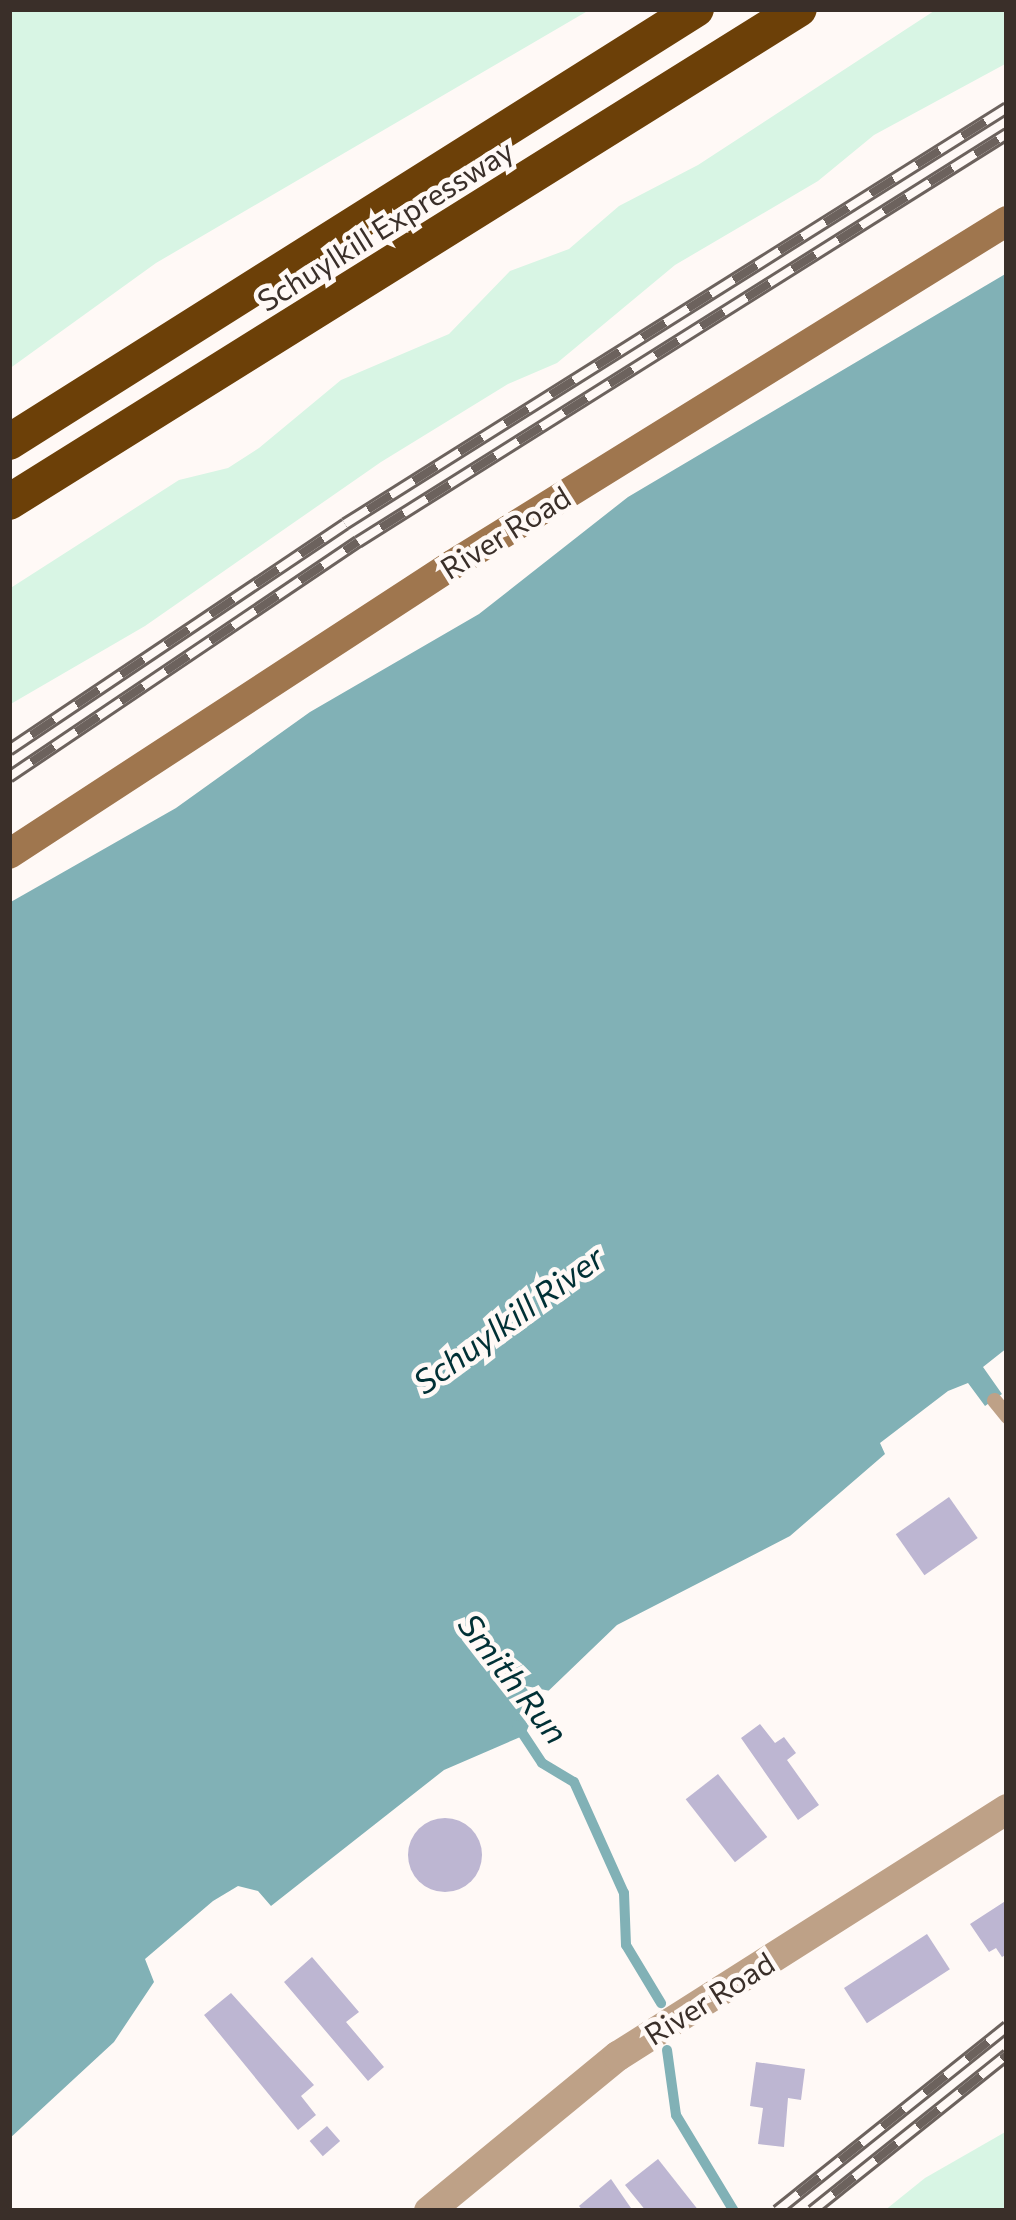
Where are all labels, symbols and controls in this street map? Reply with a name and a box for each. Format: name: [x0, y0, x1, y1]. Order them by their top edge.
street label: Schuylkill Expressway: [250, 132, 520, 318]
street label: River Road: [433, 478, 577, 586]
water label: Schuylkill River: [405, 1237, 611, 1401]
water label: Smith Run: [451, 1605, 577, 1751]
street label: River Road: [637, 1944, 781, 2052]

